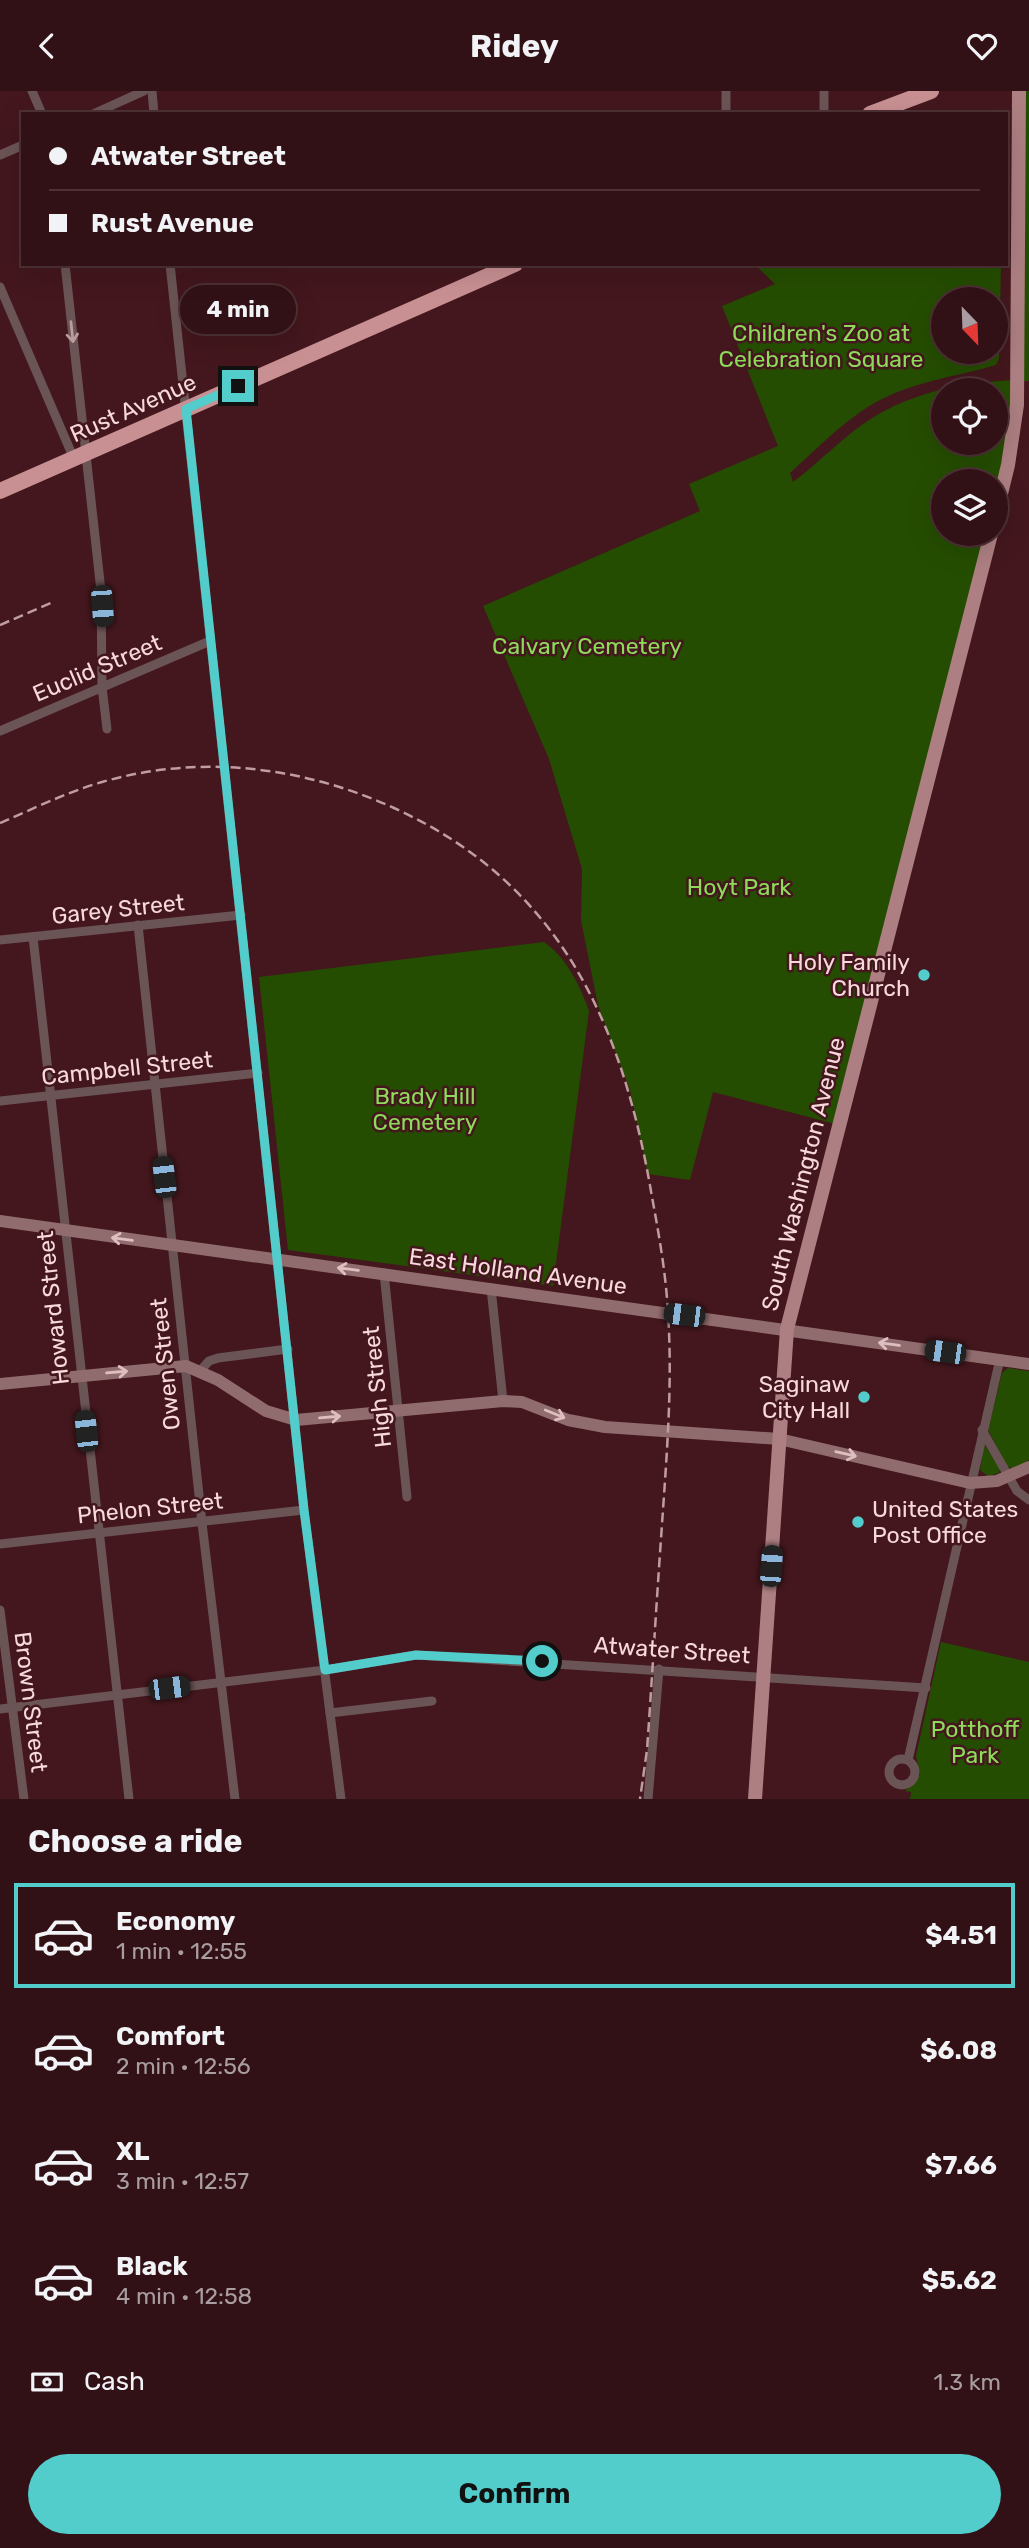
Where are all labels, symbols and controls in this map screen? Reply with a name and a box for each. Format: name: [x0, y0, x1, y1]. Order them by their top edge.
icon: back: [28, 27, 66, 65]
text: Ridey: [470, 27, 559, 65]
icon: heart: [963, 27, 1001, 65]
text: Atwater Street: [91, 141, 286, 172]
text: Rust Avenue: [91, 208, 254, 239]
callout: 4 min: [180, 285, 296, 334]
north arrow: [931, 287, 1008, 364]
map controls: [931, 287, 1008, 546]
text: 4 min: [206, 295, 270, 323]
park label: Children's Zoo at Celebration Square: [719, 319, 923, 373]
one-way arrow: [66, 320, 79, 343]
street label: Rust Avenue: [66, 368, 200, 448]
route end: [222, 370, 254, 402]
button: locate: [931, 378, 1008, 455]
button: layers: [931, 469, 1008, 546]
car: [91, 584, 114, 628]
street label: Euclid Street: [28, 628, 166, 708]
park label: Calvary Cemetery: [492, 632, 682, 660]
park label: Hoyt Park: [687, 873, 791, 901]
street label: Garey Street: [50, 888, 186, 930]
place label: Holy Family Church: [787, 948, 910, 1002]
marker: Holy Family Church: [916, 967, 932, 983]
street label: South Washington Avenue: [755, 1034, 851, 1314]
street label: Campbell Street: [40, 1045, 214, 1091]
park label: Brady Hill Cemetery: [373, 1082, 478, 1136]
car: [152, 1155, 177, 1199]
street label: Howard Street: [31, 1230, 75, 1386]
one-way arrow: [112, 1232, 134, 1245]
street label: East Holland Avenue: [407, 1242, 629, 1300]
one-way arrow: [337, 1262, 360, 1275]
street label: Owen Street: [144, 1297, 186, 1431]
car: [662, 1302, 707, 1328]
street label: High Street: [357, 1325, 397, 1449]
one-way arrow: [878, 1337, 901, 1350]
car: [923, 1339, 968, 1365]
one-way arrow: [105, 1366, 127, 1379]
place label: Saginaw City Hall: [759, 1370, 850, 1424]
marker: Saginaw City Hall: [856, 1389, 872, 1405]
car: [74, 1409, 99, 1453]
one-way arrow: [543, 1409, 565, 1422]
one-way arrow: [318, 1410, 341, 1423]
one-way arrow: [834, 1448, 857, 1462]
street label: Phelon Street: [76, 1486, 224, 1530]
place label: United States Post Office: [872, 1495, 1018, 1549]
marker: United States Post Office: [850, 1514, 866, 1530]
car: [760, 1544, 783, 1588]
street label: Brown Street: [8, 1630, 54, 1774]
street label: Atwater Street: [593, 1631, 751, 1669]
route start: [526, 1645, 558, 1677]
car: [147, 1675, 192, 1701]
park label: Potthoff Park: [931, 1715, 1019, 1769]
text: Choose a ride: [28, 1822, 242, 1860]
icon: car: [32, 1904, 95, 1967]
text: Economy: [116, 1906, 235, 1937]
text: $4.51: [925, 1920, 997, 1951]
text: 1 min · 12:55: [116, 1937, 247, 1965]
icon: car: [32, 2019, 95, 2082]
text: Comfort: [116, 2021, 225, 2052]
text: $6.08: [920, 2035, 997, 2066]
text: 2 min · 12:56: [116, 2052, 251, 2080]
icon: car: [32, 2134, 95, 2197]
text: XL: [116, 2136, 149, 2167]
text: $7.66: [925, 2150, 997, 2181]
text: 3 min · 12:57: [116, 2167, 249, 2195]
icon: car: [32, 2249, 95, 2312]
text: Black: [116, 2251, 188, 2282]
text: $5.62: [922, 2265, 997, 2296]
text: 4 min · 12:58: [116, 2282, 252, 2310]
icon: cash: [28, 2363, 66, 2401]
text: Cash: [84, 2366, 145, 2397]
text: 1.3 km: [934, 2368, 1001, 2396]
button: Confirm: [28, 2454, 1001, 2534]

